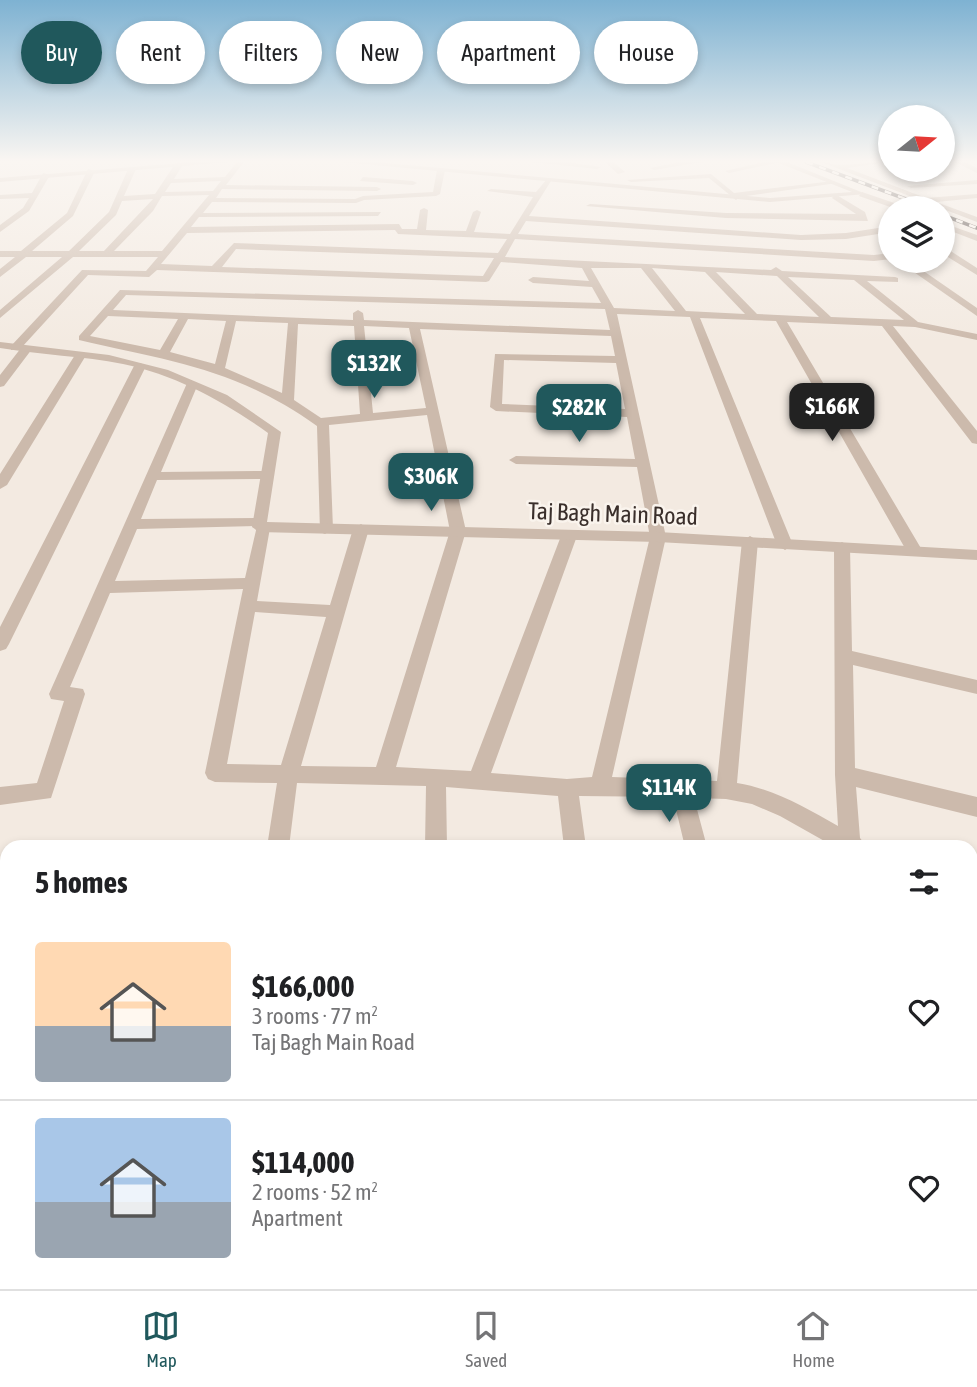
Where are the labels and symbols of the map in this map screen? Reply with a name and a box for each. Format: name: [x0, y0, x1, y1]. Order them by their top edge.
north arrow: [878, 105, 956, 182]
pin: $132K: [325, 340, 423, 400]
pin: $282K: [530, 384, 628, 444]
pin: $166K: [783, 384, 881, 443]
pin: $306K: [382, 454, 480, 513]
street label: Taj Bagh Main Road: [528, 497, 698, 530]
pin: $114K: [620, 764, 718, 824]

